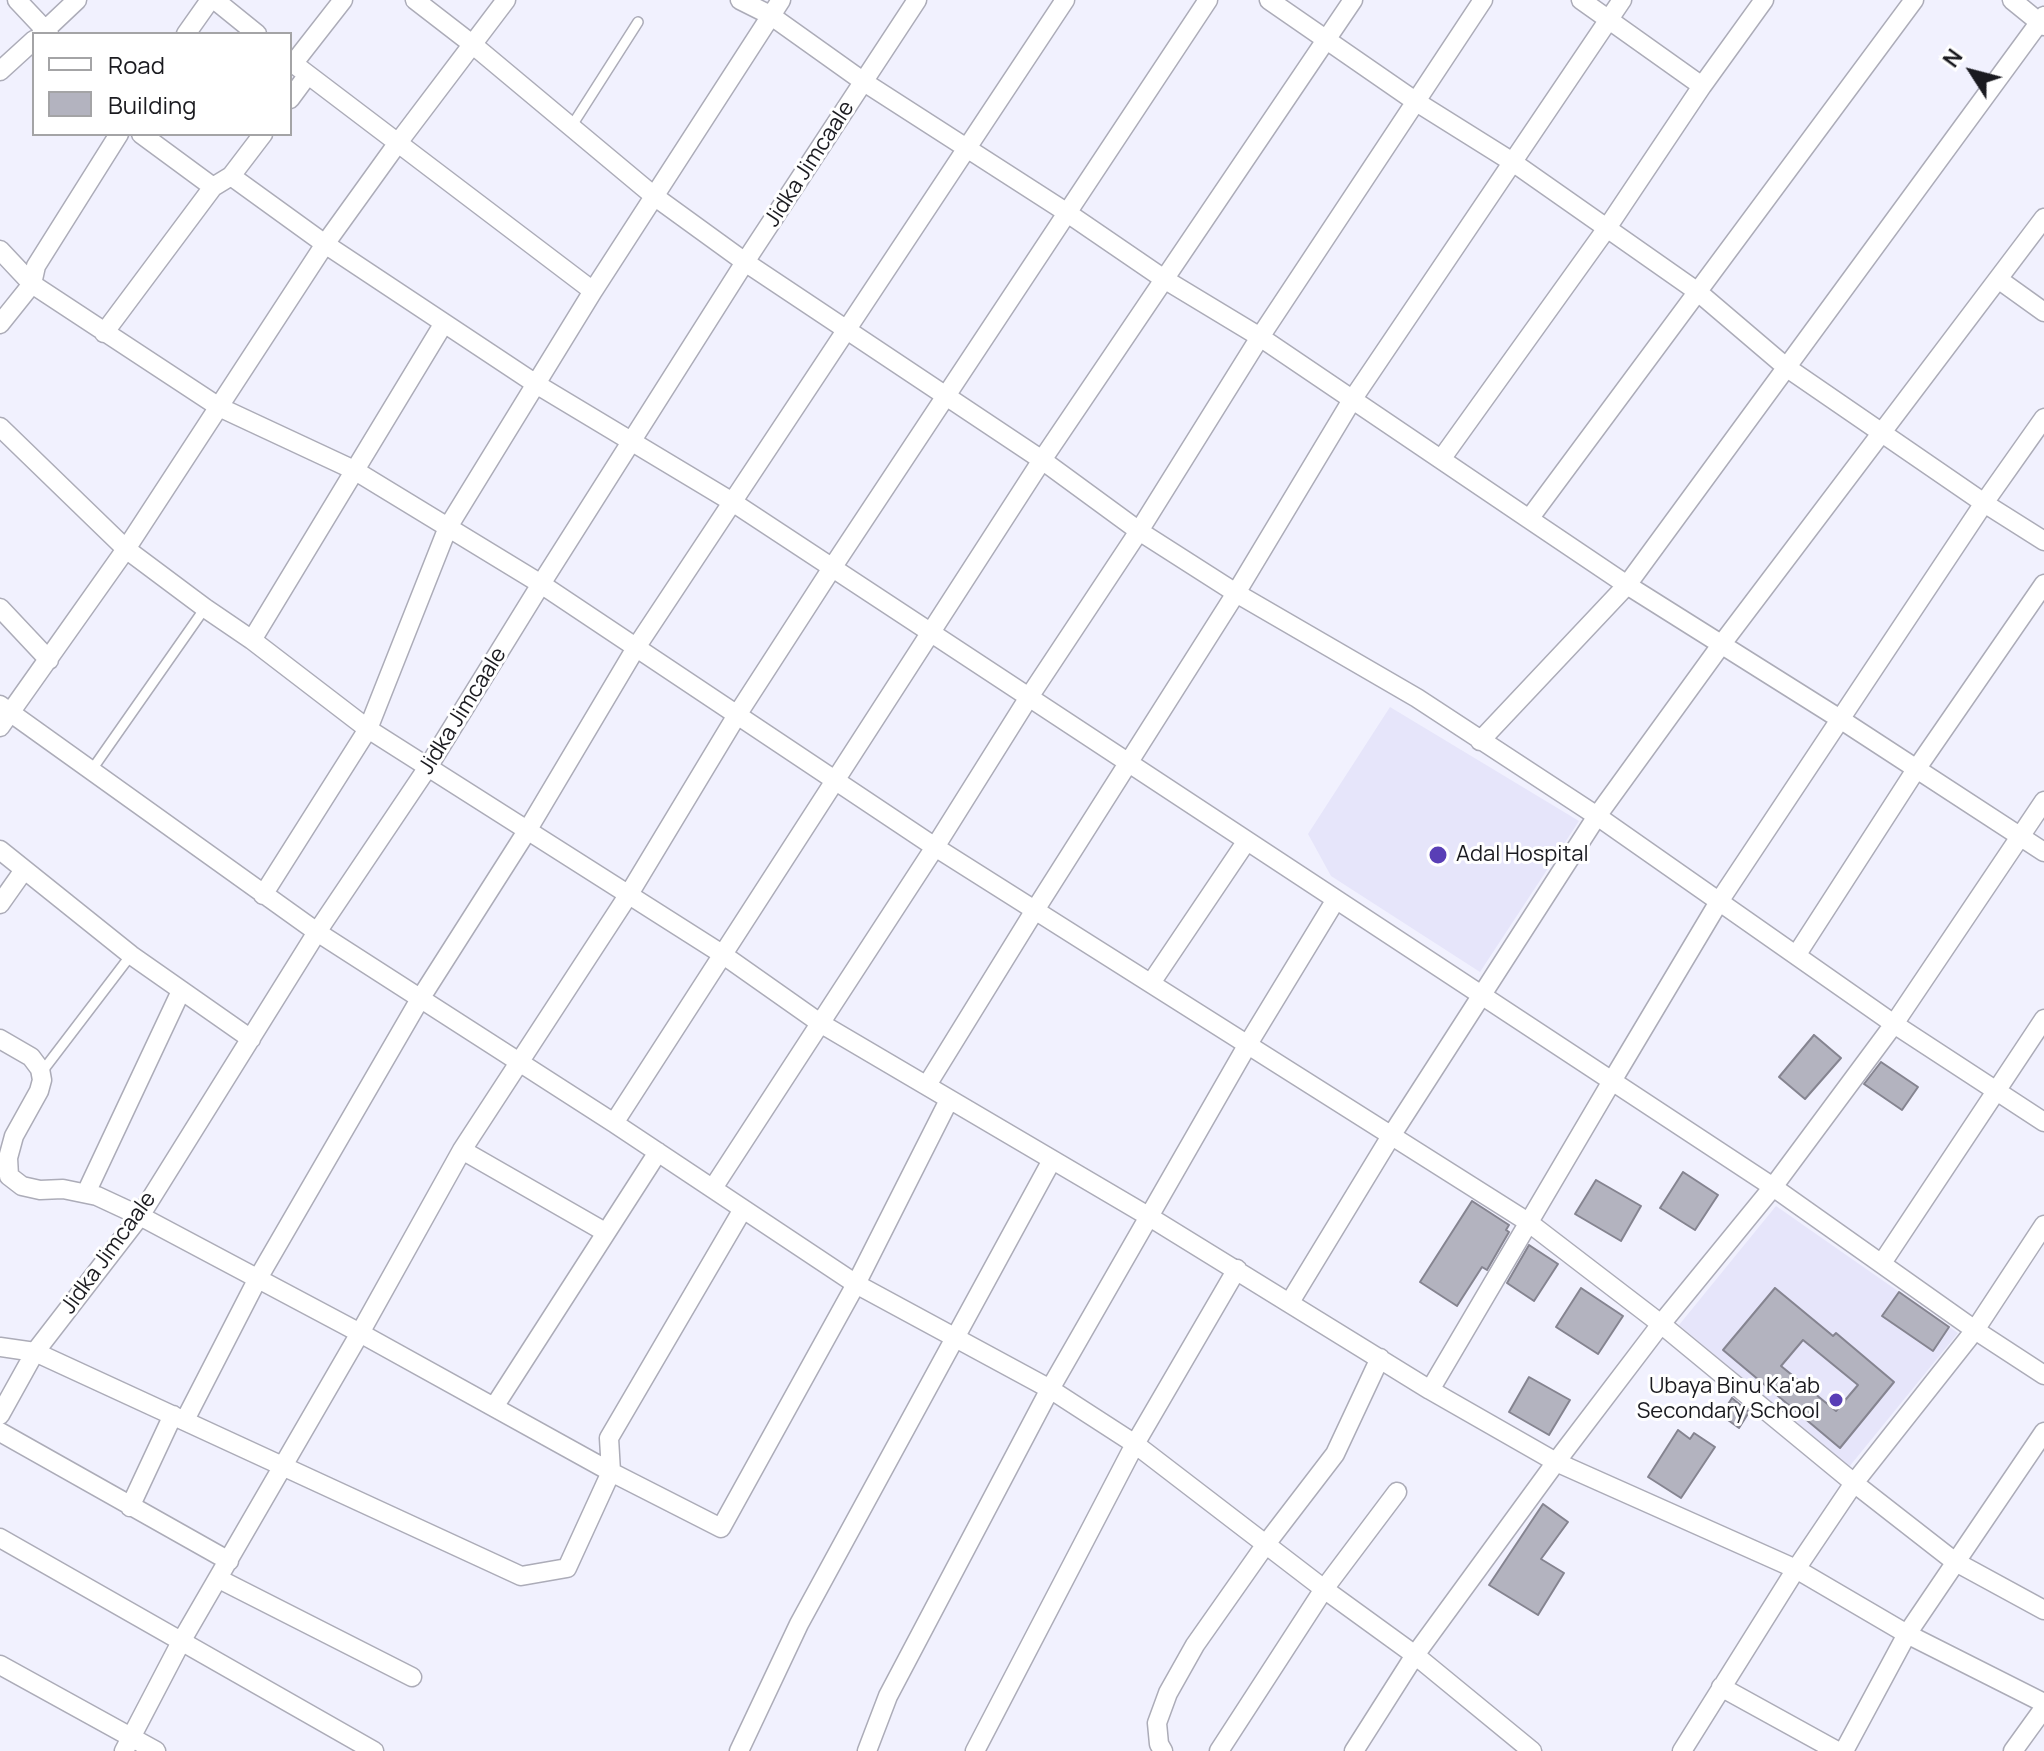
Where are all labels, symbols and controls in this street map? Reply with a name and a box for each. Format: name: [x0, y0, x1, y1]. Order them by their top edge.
legend: [32, 32, 292, 136]
north arrow: [1932, 32, 2012, 112]
text: N: [1936, 43, 1969, 73]
text: Road: [108, 48, 165, 81]
text: Building: [108, 88, 196, 121]
street label: Jidka Jimcaale: [760, 96, 860, 232]
street label: Jidka Jimcaale: [414, 643, 512, 779]
place label: Adal Hospital: [1456, 842, 1589, 868]
marker: Adal Hospital: [1427, 844, 1449, 866]
street label: Jidka Jimcaale: [56, 1187, 162, 1319]
place label: Ubaya Binu Ka'ab Secondary School: [1637, 1374, 1820, 1426]
marker: Ubaya Binu Ka'ab Secondary School: [1827, 1391, 1845, 1409]

